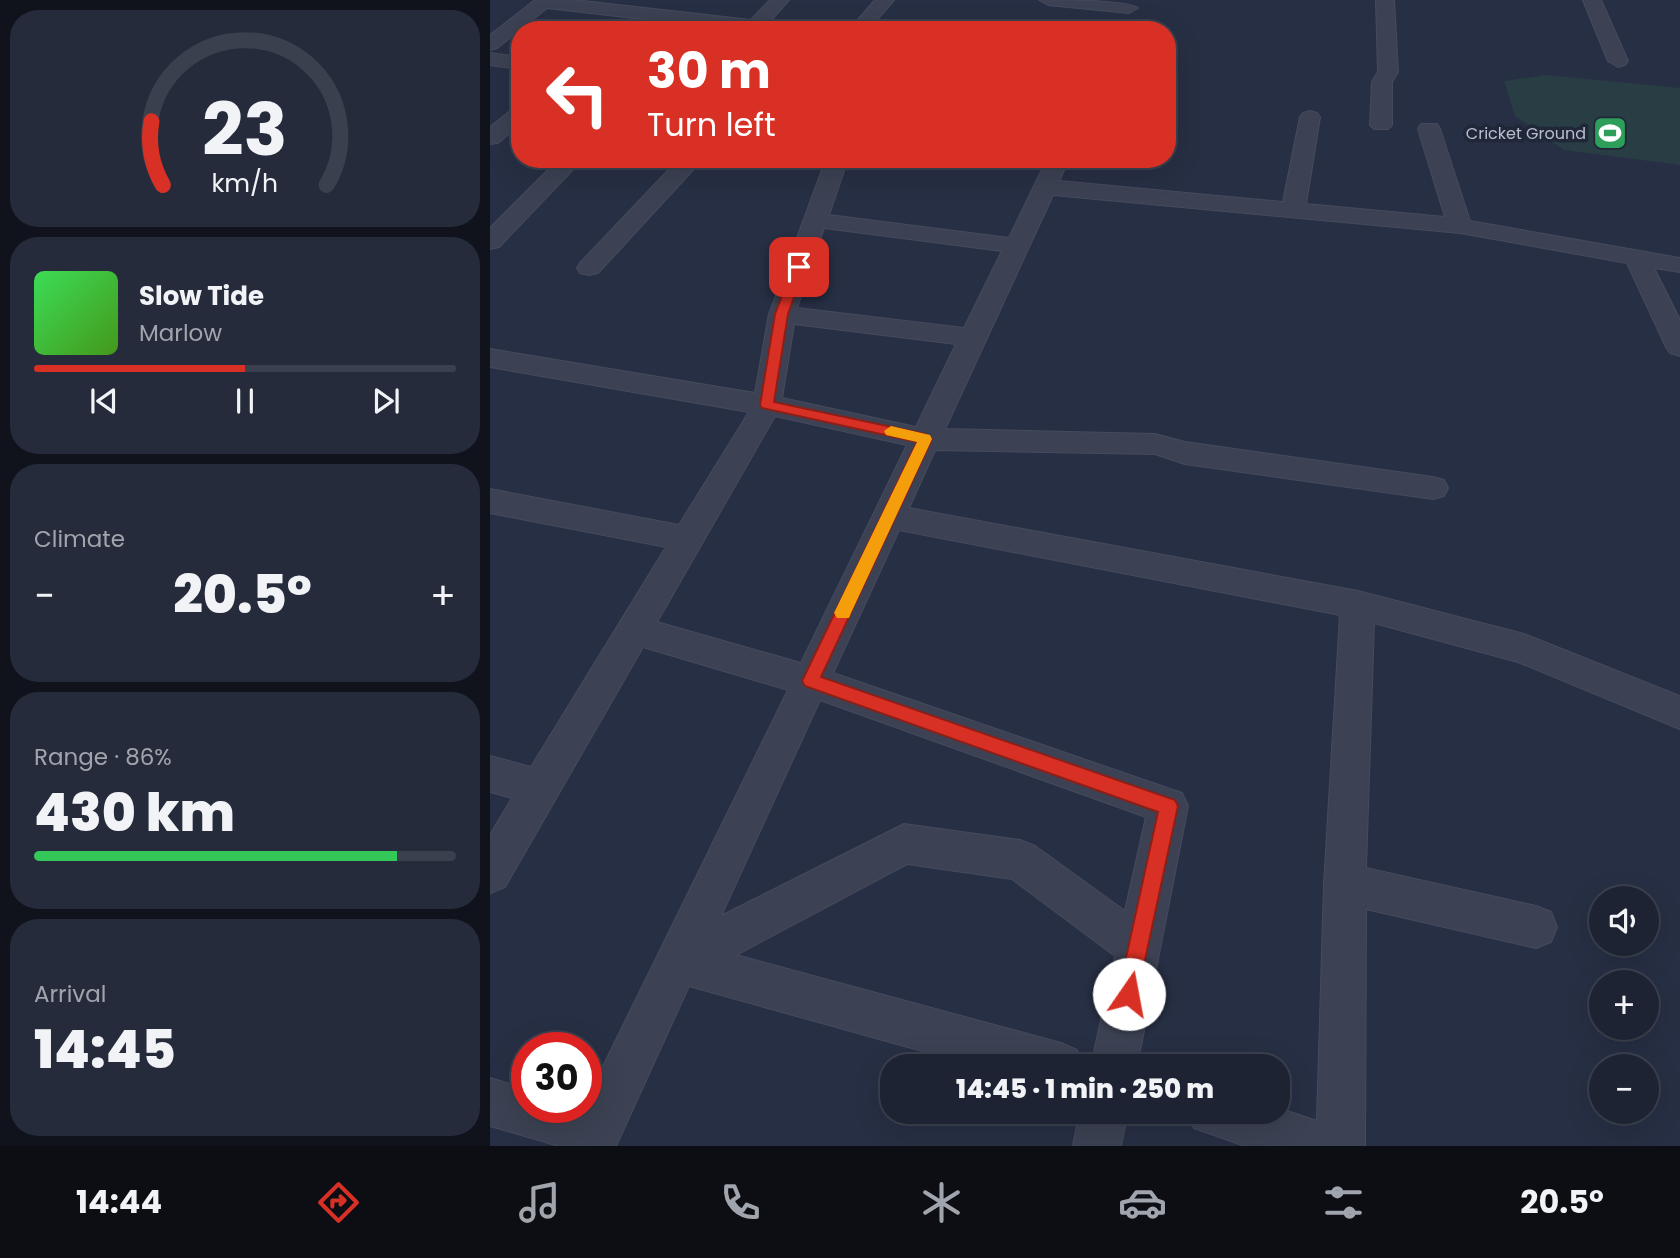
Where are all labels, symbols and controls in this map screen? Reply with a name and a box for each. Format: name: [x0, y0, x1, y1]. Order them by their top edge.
text: 30 m: [647, 37, 771, 105]
icon: left: [532, 49, 623, 140]
text: 23: [202, 79, 288, 180]
text: Turn left: [647, 102, 776, 147]
sports icon: Cricket Ground: [1591, 114, 1629, 152]
place label: Cricket Ground: [1466, 122, 1586, 145]
text: km/h: [212, 165, 278, 200]
pin: [769, 237, 829, 297]
icon: arrive: [780, 248, 818, 286]
text: Slow Tide: [139, 278, 264, 314]
text: Marlow: [139, 317, 222, 349]
icon: previous: [85, 382, 123, 420]
icon: pause: [226, 382, 264, 420]
icon: next: [367, 382, 405, 420]
text: Climate: [34, 523, 125, 555]
text: 20.5°: [173, 558, 312, 631]
text: −: [34, 569, 55, 622]
text: +: [430, 569, 456, 622]
text: Range · 86%: [34, 741, 172, 773]
text: 430 km: [34, 776, 235, 849]
map controls: [1589, 886, 1659, 1124]
button: sound: [1589, 886, 1659, 956]
position arrow: [1092, 957, 1166, 1031]
button: +: [1589, 970, 1659, 1040]
text: Arrival: [34, 978, 106, 1010]
text: 14:45: [34, 1013, 176, 1086]
speed limit sign: 30: [511, 1032, 602, 1123]
button: −: [1589, 1054, 1659, 1124]
text: 14:45 · 1 min · 250 m: [956, 1071, 1214, 1107]
icon: directions: [314, 1178, 363, 1227]
icon: music: [515, 1178, 564, 1227]
icon: phone: [716, 1178, 765, 1227]
icon: climate: [917, 1178, 966, 1227]
icon: car: [1118, 1178, 1167, 1227]
icon: filters: [1319, 1178, 1368, 1227]
text: 14:44: [76, 1179, 162, 1224]
text: 20.5°: [1520, 1179, 1604, 1224]

